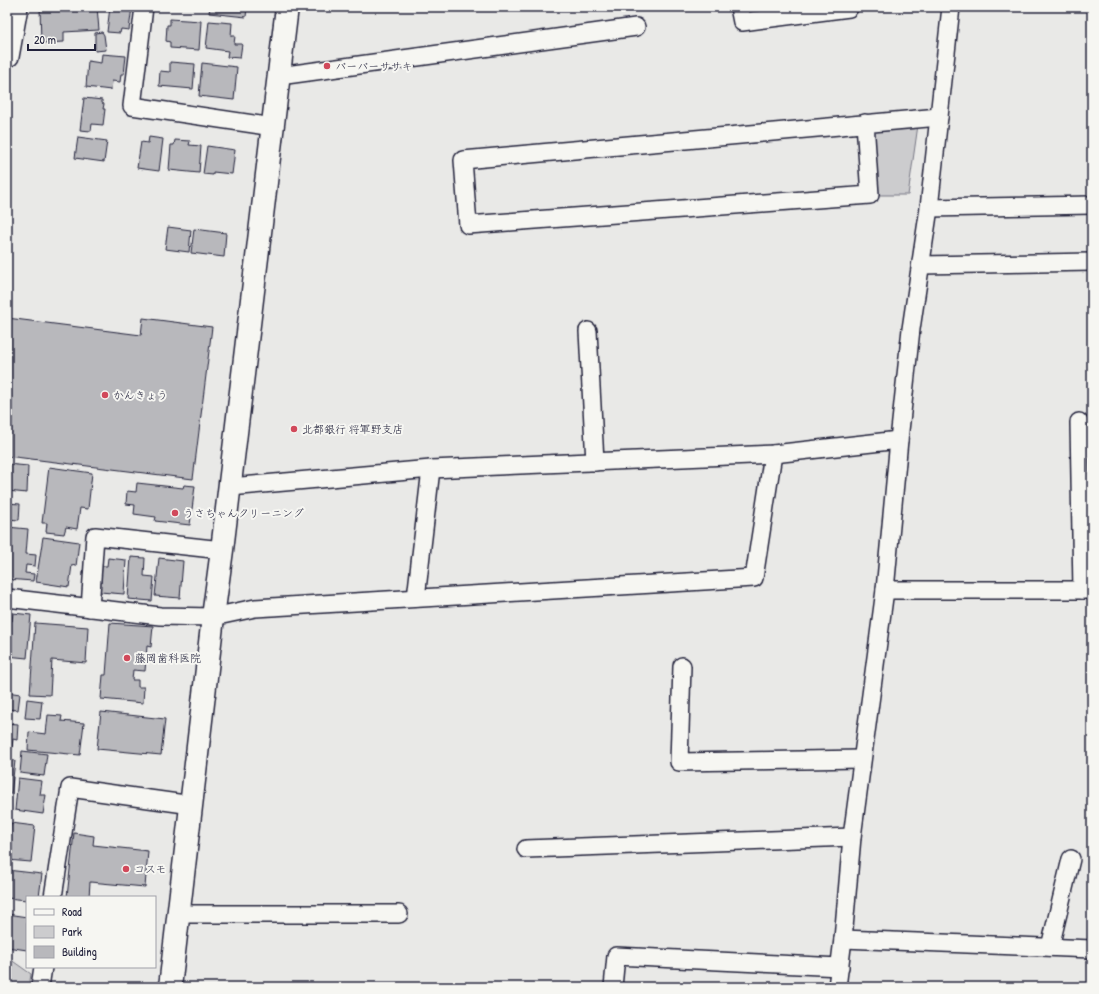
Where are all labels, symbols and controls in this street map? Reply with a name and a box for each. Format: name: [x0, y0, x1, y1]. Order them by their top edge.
scale bar: [28, 26, 95, 52]
text: 20 m: [34, 31, 56, 48]
place label: バーバーササキ: [335, 59, 412, 73]
marker: バーバーササキ: [322, 61, 332, 71]
place label: かんきょう: [113, 388, 168, 402]
marker: かんきょう: [100, 390, 110, 400]
place label: 北都銀行 将軍野支店: [302, 422, 404, 436]
marker: 北都銀行 将軍野支店: [289, 424, 299, 434]
place label: うさちゃんクリーニング: [183, 506, 304, 520]
marker: うさちゃんクリーニング: [170, 508, 180, 518]
place label: 藤岡歯科医院: [135, 651, 201, 665]
marker: 藤岡歯科医院: [122, 653, 132, 663]
place label: コスモ: [134, 862, 167, 876]
marker: コスモ: [121, 864, 131, 874]
legend: [26, 896, 156, 968]
text: Road: [62, 903, 82, 920]
text: Park: [62, 923, 82, 940]
text: Building: [62, 943, 97, 960]

